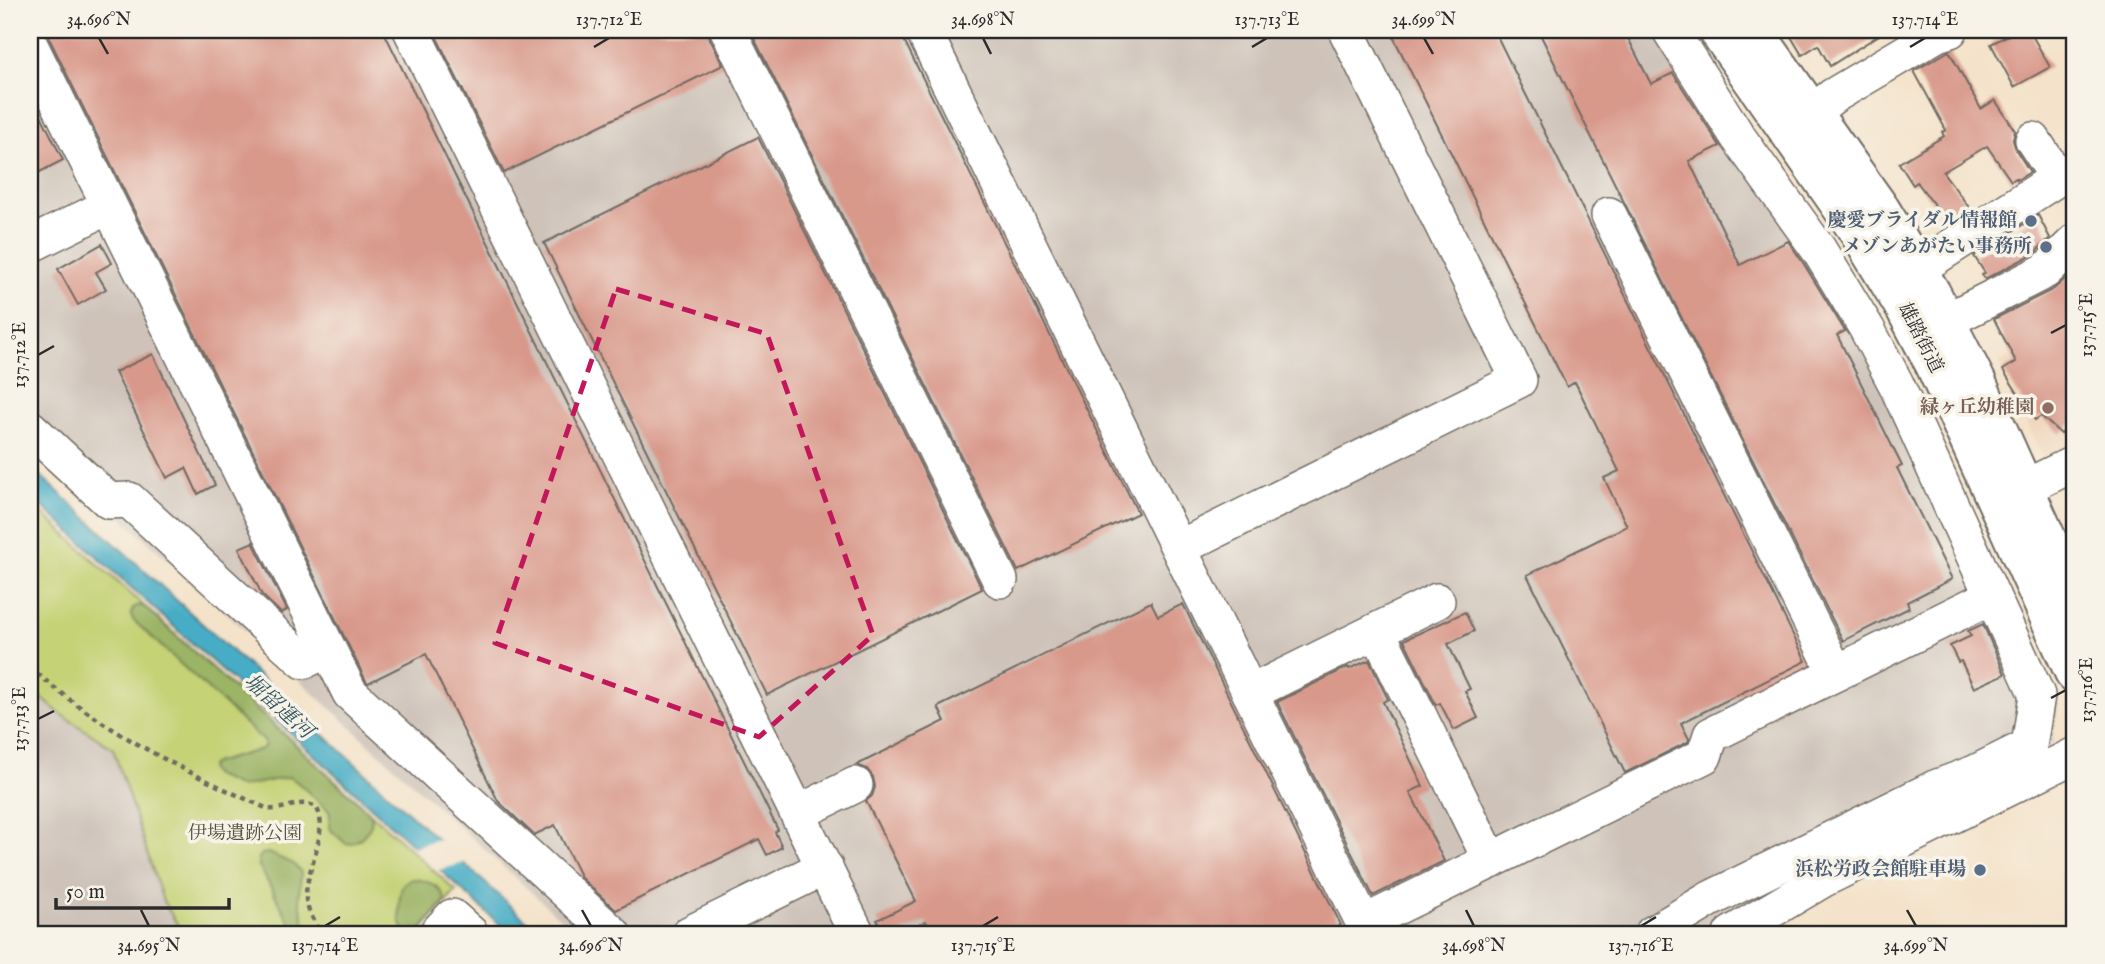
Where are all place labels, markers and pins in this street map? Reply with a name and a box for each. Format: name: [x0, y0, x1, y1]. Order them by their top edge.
place label: 慶愛ブライダル情報館: [1828, 209, 2017, 233]
marker: 慶愛ブライダル情報館: [2023, 213, 2039, 229]
place label: メゾンあがたい事務所: [1843, 235, 2032, 259]
marker: メゾンあがたい事務所: [2038, 239, 2054, 255]
place label: 緑ヶ丘幼稚園: [1920, 396, 2034, 420]
marker: 緑ヶ丘幼稚園: [2040, 400, 2056, 416]
place label: 浜松労政会館駐車場: [1795, 858, 1966, 882]
marker: 浜松労政会館駐車場: [1972, 862, 1988, 878]

